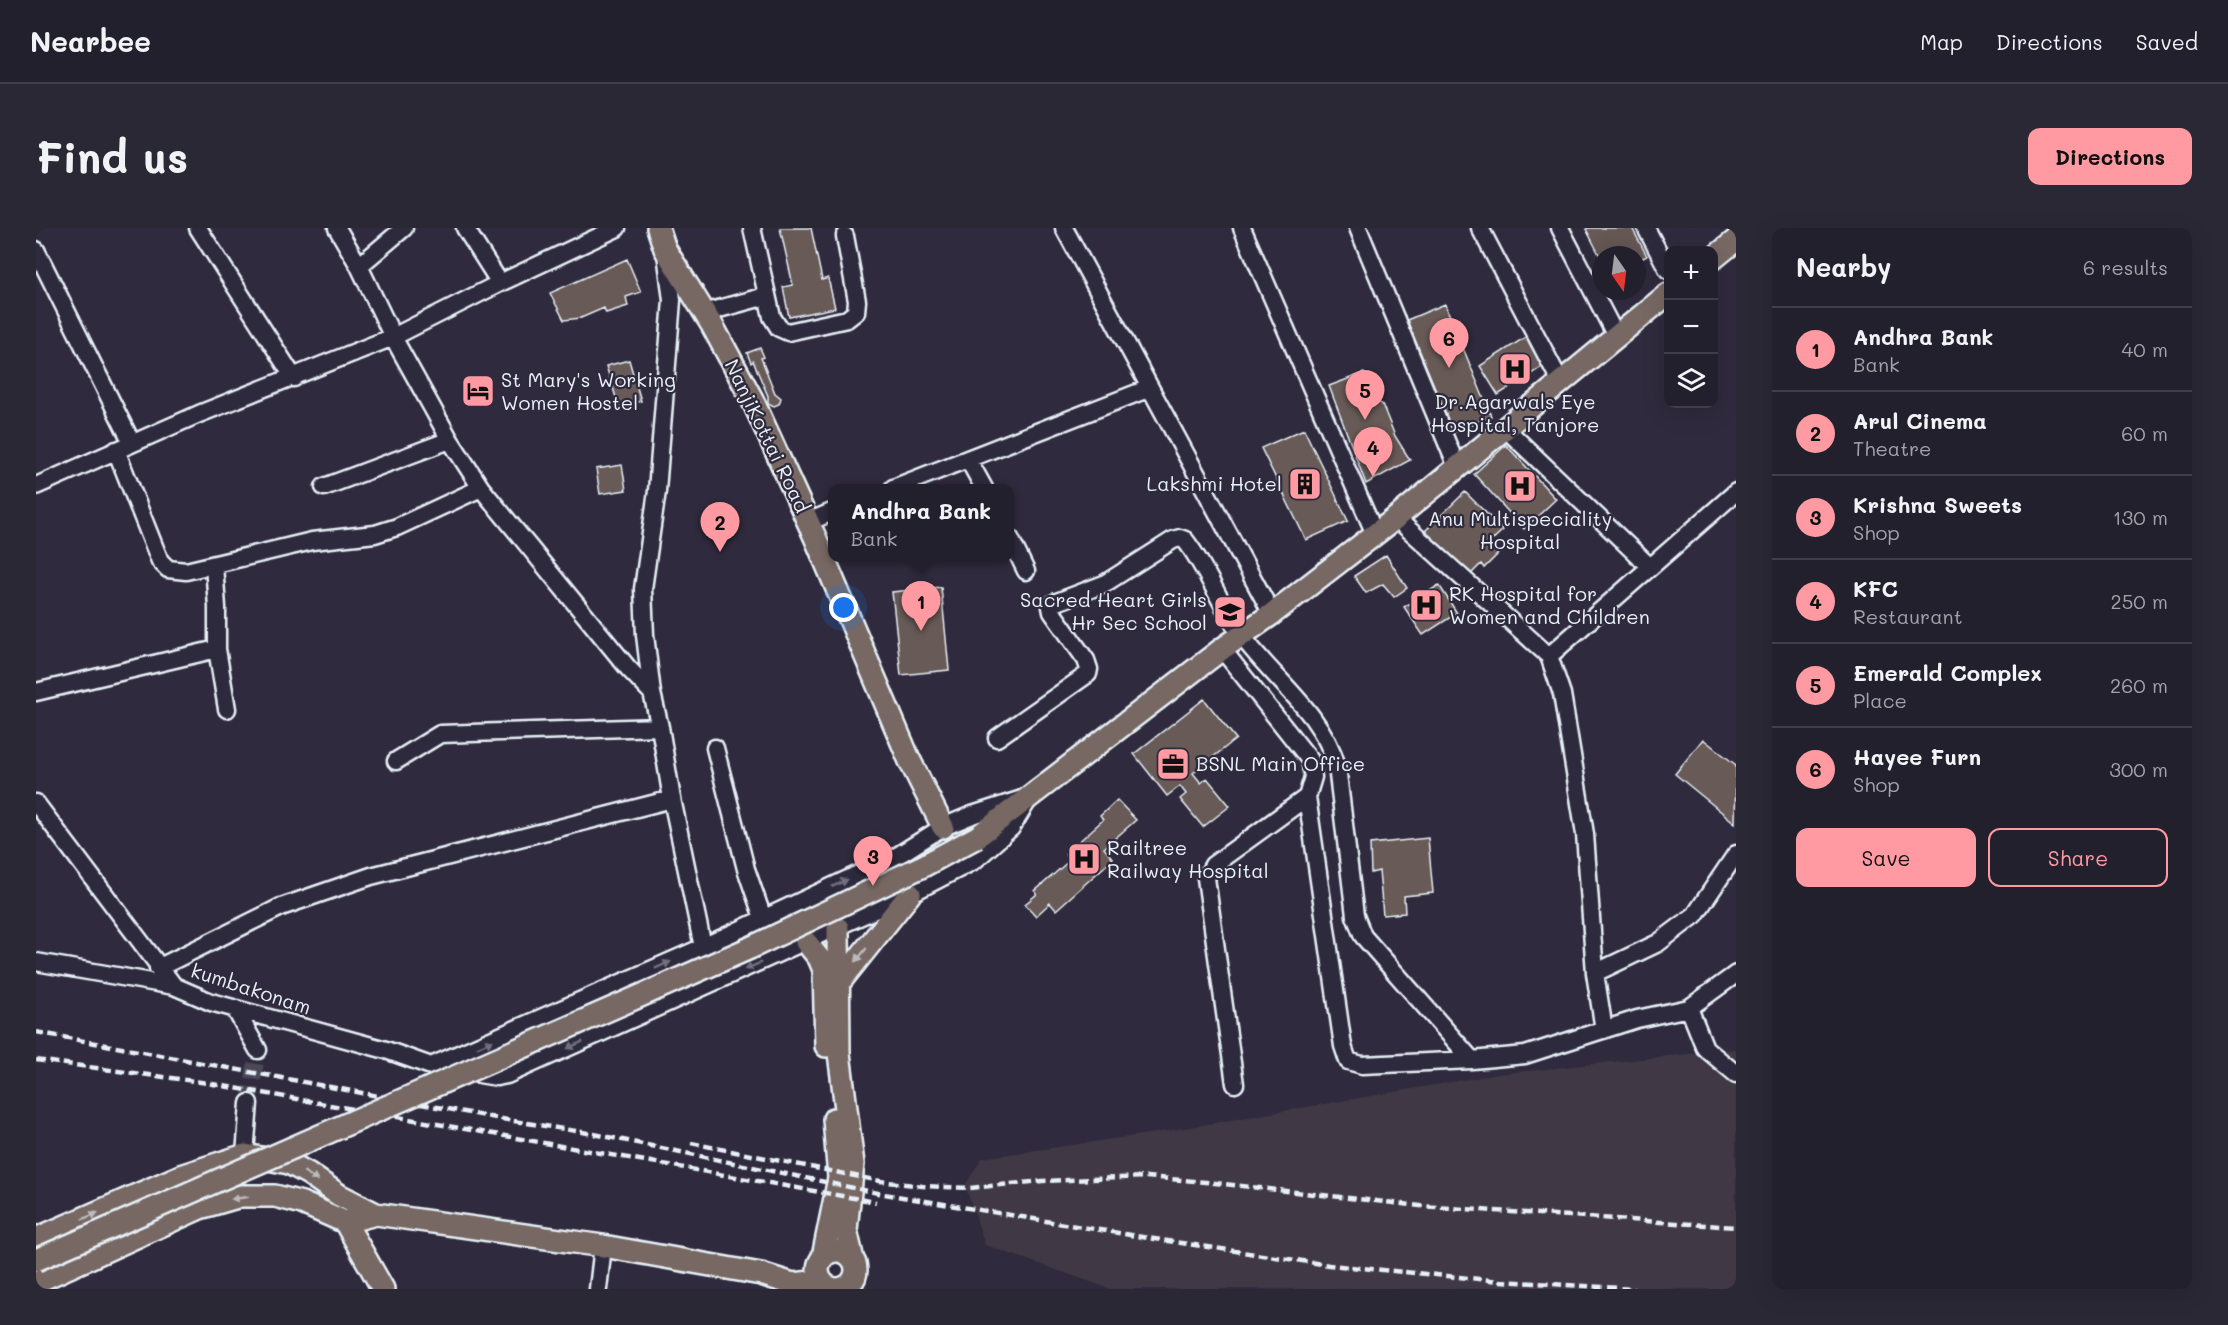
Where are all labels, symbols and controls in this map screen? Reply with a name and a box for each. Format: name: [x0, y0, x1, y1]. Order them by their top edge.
text: Nearbee: [30, 23, 151, 59]
text: Map: [1920, 28, 1963, 55]
text: Directions: [1996, 28, 2103, 55]
text: Saved: [2136, 28, 2198, 55]
button: Directions: [2028, 128, 2192, 185]
text: Find us: [36, 129, 188, 184]
north arrow: [1592, 246, 1646, 300]
map controls: [1664, 246, 1718, 408]
button: +: [1664, 246, 1718, 300]
text: Nearby: [1796, 250, 1891, 284]
text: 6 results: [2083, 254, 2168, 280]
button: −: [1664, 300, 1718, 354]
pin: 6: [1430, 318, 1468, 368]
text: Andhra Bank: [1853, 322, 1993, 351]
text: 1: [1811, 336, 1820, 362]
text: 40 m: [2122, 336, 2168, 362]
hospital icon: Dr.Agarwals Eye Hospital, Tanjore: [1497, 351, 1533, 387]
text: Bank: [1853, 351, 1900, 377]
button: layers: [1664, 354, 1718, 408]
street label: NanjiKottai Road: [719, 355, 816, 517]
place label: St Mary's Working Women Hostel: [501, 366, 676, 415]
pin: 5: [1346, 370, 1384, 420]
hotel icon: St Mary's Working Women Hostel: [460, 373, 496, 409]
place label: Dr.Agarwals Eye Hospital, Tanjore: [1431, 388, 1599, 437]
text: Arul Cinema: [1853, 406, 1987, 435]
text: 2: [1810, 420, 1821, 446]
text: 60 m: [2121, 420, 2168, 446]
pin: 4: [1354, 428, 1392, 477]
text: Theatre: [1853, 435, 1931, 461]
building icon: Lakshmi Hotel: [1287, 466, 1323, 502]
hospital icon: Anu Multispeciality Hospital: [1502, 468, 1538, 504]
place label: Lakshmi Hotel: [1147, 470, 1282, 496]
popup: [828, 484, 1014, 562]
text: Krishna Sweets: [1853, 490, 2022, 519]
text: Andhra Bank: [851, 496, 991, 525]
pin: 2: [700, 502, 740, 552]
text: 3: [1810, 504, 1822, 530]
text: 130 m: [2113, 504, 2168, 530]
place label: Anu Multispeciality Hospital: [1428, 505, 1612, 554]
text: Shop: [1853, 519, 1900, 545]
text: Bank: [851, 525, 897, 551]
text: KFC: [1853, 574, 1898, 603]
place label: RK Hospital for Women and Children: [1449, 580, 1650, 629]
pin: 1: [902, 582, 940, 631]
place label: Sacred Heart Girls Hr Sec School: [1020, 586, 1207, 635]
hospital icon: RK Hospital for Women and Children: [1408, 587, 1444, 623]
text: 4: [1809, 588, 1822, 614]
text: 250 m: [2111, 588, 2168, 614]
your location: [829, 593, 858, 622]
school or university icon: Sacred Heart Girls Hr Sec School: [1212, 594, 1248, 630]
text: Restaurant: [1853, 603, 1963, 629]
text: Emerald Complex: [1853, 658, 2042, 687]
text: 5: [1810, 672, 1821, 698]
text: 260 m: [2110, 672, 2168, 698]
text: Place: [1853, 687, 1907, 713]
text: Hayee Furn: [1853, 742, 1981, 771]
office icon: BSNL Main Office: [1155, 746, 1191, 782]
place label: BSNL Main Office: [1196, 750, 1365, 776]
text: 6: [1809, 756, 1822, 782]
text: 300 m: [2109, 756, 2168, 782]
text: Shop: [1853, 771, 1900, 797]
button: Save: [1796, 828, 1976, 887]
button: Share: [1988, 828, 2168, 887]
place label: Railtree Railway Hospital: [1107, 834, 1269, 883]
pin: 3: [854, 836, 892, 886]
hospital icon: Railtree Railway Hospital: [1066, 841, 1102, 877]
one-way arrow: [831, 878, 848, 887]
one-way arrow: [855, 947, 868, 963]
street label: kumbakonam: [188, 956, 315, 1020]
one-way arrow: [654, 959, 672, 969]
one-way arrow: [744, 962, 762, 971]
one-way arrow: [476, 1039, 494, 1049]
one-way arrow: [565, 1040, 583, 1050]
one-way arrow: [303, 1170, 319, 1181]
one-way arrow: [230, 1193, 249, 1202]
one-way arrow: [81, 1211, 99, 1221]

